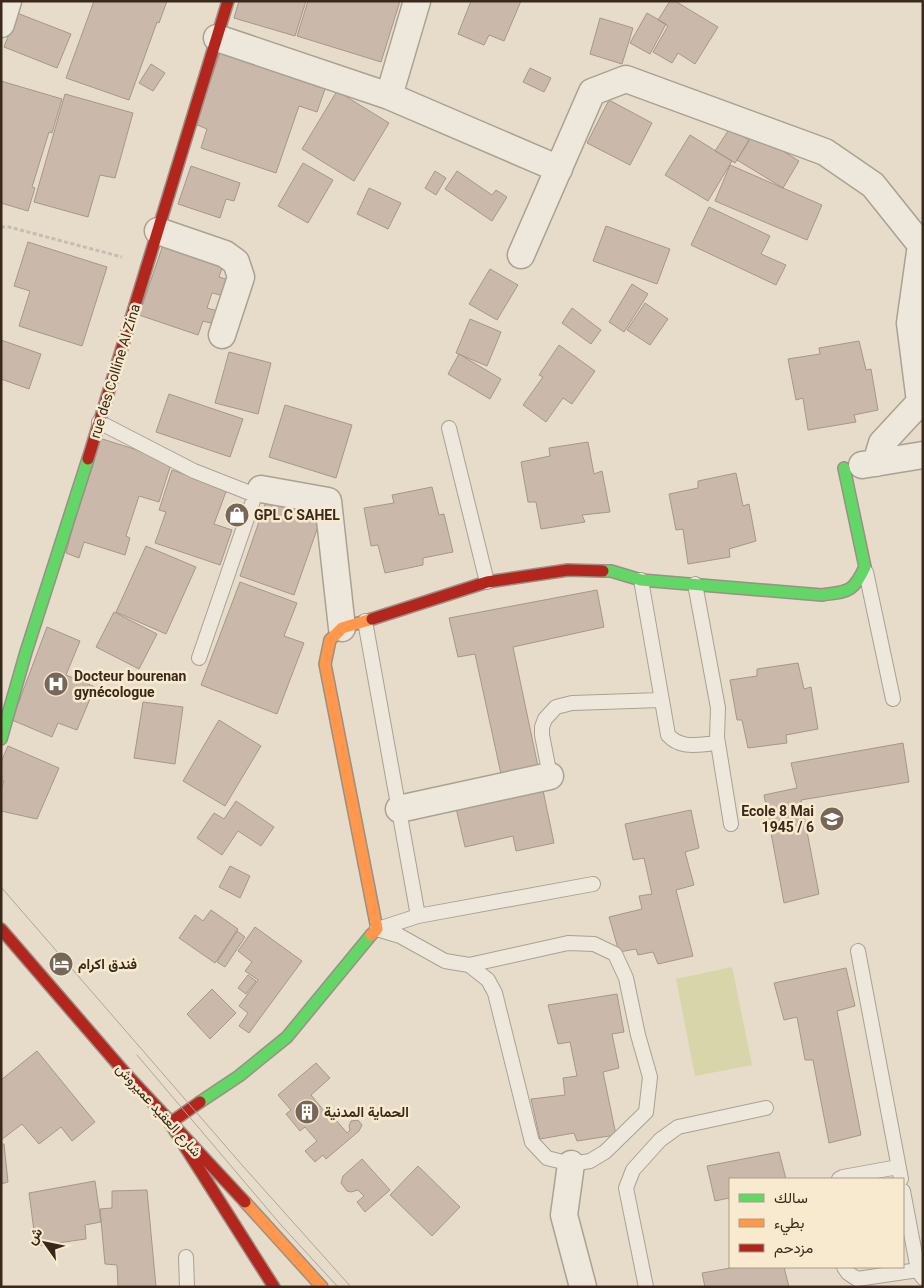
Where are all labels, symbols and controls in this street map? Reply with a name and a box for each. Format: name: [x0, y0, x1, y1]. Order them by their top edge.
street label: rue des Colline Al Zina: [86, 302, 148, 442]
shop icon: GPL C SAHEL: [224, 502, 250, 528]
place label: GPL C SAHEL: [254, 506, 340, 528]
place label: Docteur bourenan gynécologue: [74, 667, 187, 705]
hospital icon: Docteur bourenan gynécologue: [43, 671, 69, 697]
place label: Ecole 8 Mai 1945 / 6: [741, 802, 814, 840]
school or university icon: Ecole 8 Mai 1945 / 6: [819, 806, 845, 832]
hotel icon: فندق اكرام: [48, 951, 74, 977]
place label: فندق اكرام: [78, 955, 137, 977]
street label: شارع العقيد عميروش: [109, 1060, 206, 1163]
building icon: الحماية المدنية: [294, 1099, 320, 1125]
place label: الحماية المدنية: [324, 1103, 409, 1125]
legend: [729, 1178, 904, 1268]
text: سالك: [774, 1188, 808, 1211]
text: بطيء: [774, 1213, 804, 1236]
north arrow: [20, 1218, 70, 1268]
text: ش: [22, 1224, 50, 1250]
text: مزدحم: [774, 1238, 813, 1261]

